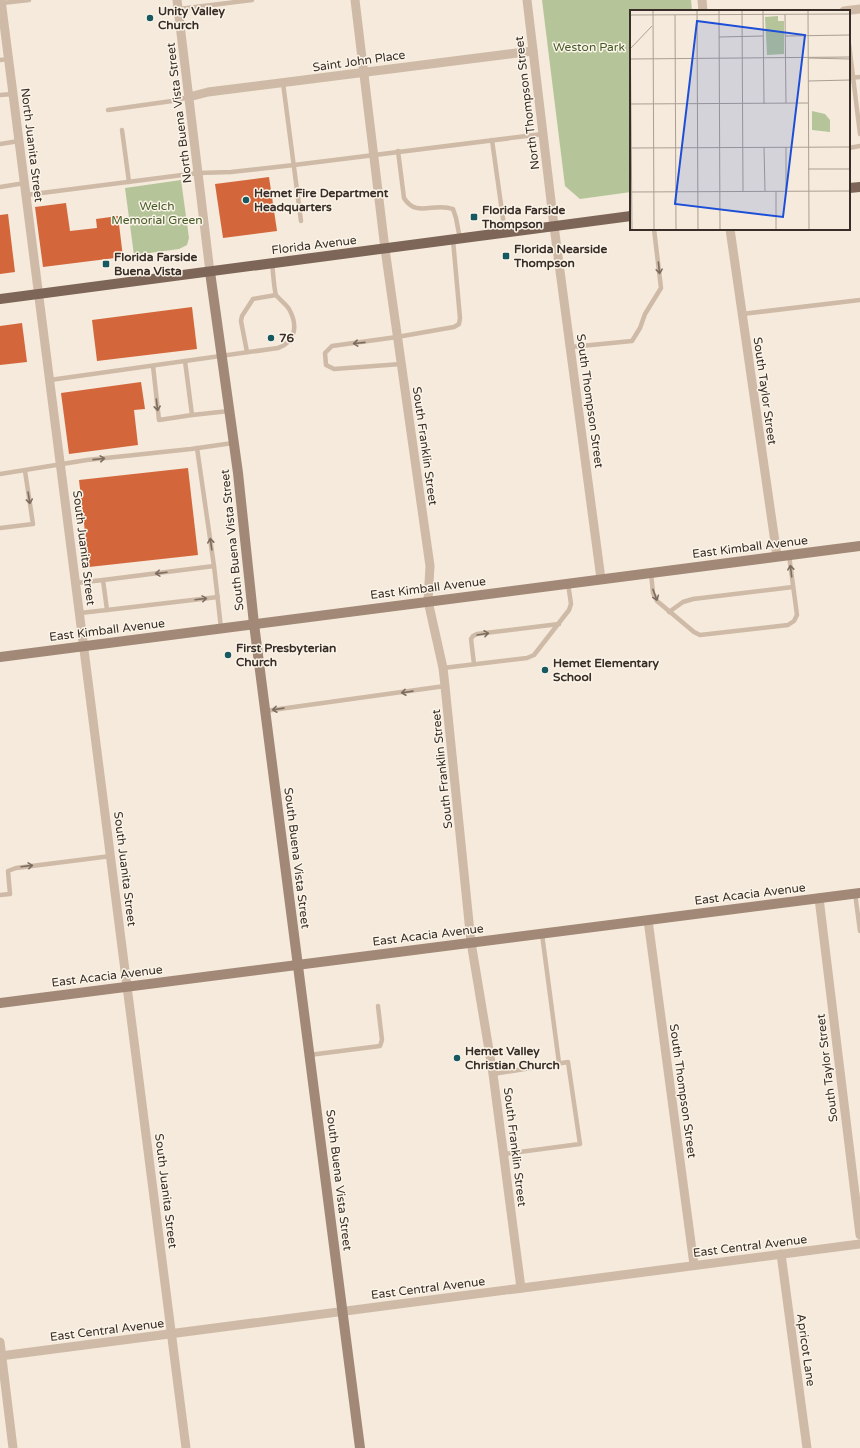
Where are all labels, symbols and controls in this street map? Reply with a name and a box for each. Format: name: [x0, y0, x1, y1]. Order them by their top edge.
place label: Unity Valley Church: [158, 4, 225, 32]
inset map: [630, 10, 850, 230]
marker: Unity Valley Church: [145, 13, 155, 23]
street label: North Thompson Street: [512, 35, 542, 171]
park label: Weston Park: [553, 40, 625, 54]
street label: North Buena Vista Street: [163, 41, 195, 184]
street label: Saint John Place: [312, 48, 406, 74]
street label: North Juanita Street: [18, 87, 46, 203]
place label: Hemet Fire Department Headquarters: [254, 186, 389, 215]
marker: Hemet Fire Department Headquarters: [241, 195, 251, 205]
park label: Welch Memorial Green: [111, 199, 203, 227]
place label: Florida Farside Thompson: [481, 203, 566, 232]
marker: Florida Farside Thompson: [469, 212, 479, 222]
street label: Florida Avenue: [271, 233, 357, 257]
place label: Florida Nearside Thompson: [513, 242, 607, 271]
place label: Florida Farside Buena Vista: [114, 250, 198, 278]
marker: Florida Nearside Thompson: [501, 251, 511, 261]
marker: Florida Farside Buena Vista: [101, 259, 111, 269]
one-way arrow: [655, 261, 663, 274]
place label: 76: [279, 331, 295, 345]
marker: 76: [266, 333, 276, 343]
street label: South Thompson Street: [574, 333, 606, 469]
street label: South Taylor Street: [751, 336, 780, 446]
one-way arrow: [353, 339, 366, 346]
street label: South Franklin Street: [410, 386, 440, 507]
one-way arrow: [154, 398, 161, 411]
one-way arrow: [92, 455, 105, 463]
street label: South Buena Vista Street: [218, 468, 246, 611]
street label: South Juanita Street: [70, 490, 98, 607]
one-way arrow: [25, 491, 33, 504]
street label: East Kimball Avenue: [692, 533, 809, 561]
one-way arrow: [207, 538, 215, 551]
one-way arrow: [787, 565, 795, 578]
one-way arrow: [155, 569, 168, 577]
street label: East Kimball Avenue: [370, 574, 487, 602]
one-way arrow: [651, 588, 659, 600]
one-way arrow: [194, 595, 207, 603]
street label: East Kimball Avenue: [49, 616, 166, 644]
one-way arrow: [476, 629, 489, 637]
place label: First Presbyterian Church: [236, 641, 336, 669]
marker: First Presbyterian Church: [223, 650, 233, 660]
place label: Hemet Elementary School: [553, 656, 660, 684]
marker: Hemet Elementary School: [540, 665, 550, 675]
one-way arrow: [401, 688, 414, 696]
one-way arrow: [272, 705, 285, 713]
street label: South Franklin Street: [429, 708, 455, 829]
street label: South Buena Vista Street: [281, 787, 313, 930]
street label: South Juanita Street: [111, 811, 139, 928]
one-way arrow: [20, 862, 33, 870]
street label: East Acacia Avenue: [694, 880, 807, 908]
street label: East Acacia Avenue: [372, 921, 485, 949]
street label: East Acacia Avenue: [51, 962, 164, 990]
street label: South Taylor Street: [813, 1013, 841, 1123]
street label: South Thompson Street: [667, 1023, 699, 1159]
place label: Hemet Valley Christian Church: [465, 1044, 560, 1072]
marker: Hemet Valley Christian Church: [452, 1053, 462, 1063]
street label: South Franklin Street: [501, 1087, 529, 1208]
street label: South Buena Vista Street: [323, 1109, 355, 1252]
street label: South Juanita Street: [152, 1133, 180, 1250]
street label: East Central Avenue: [692, 1232, 808, 1260]
street label: East Central Avenue: [370, 1274, 486, 1302]
street label: Apricot Lane: [794, 1313, 818, 1387]
street label: East Central Avenue: [49, 1316, 165, 1344]

